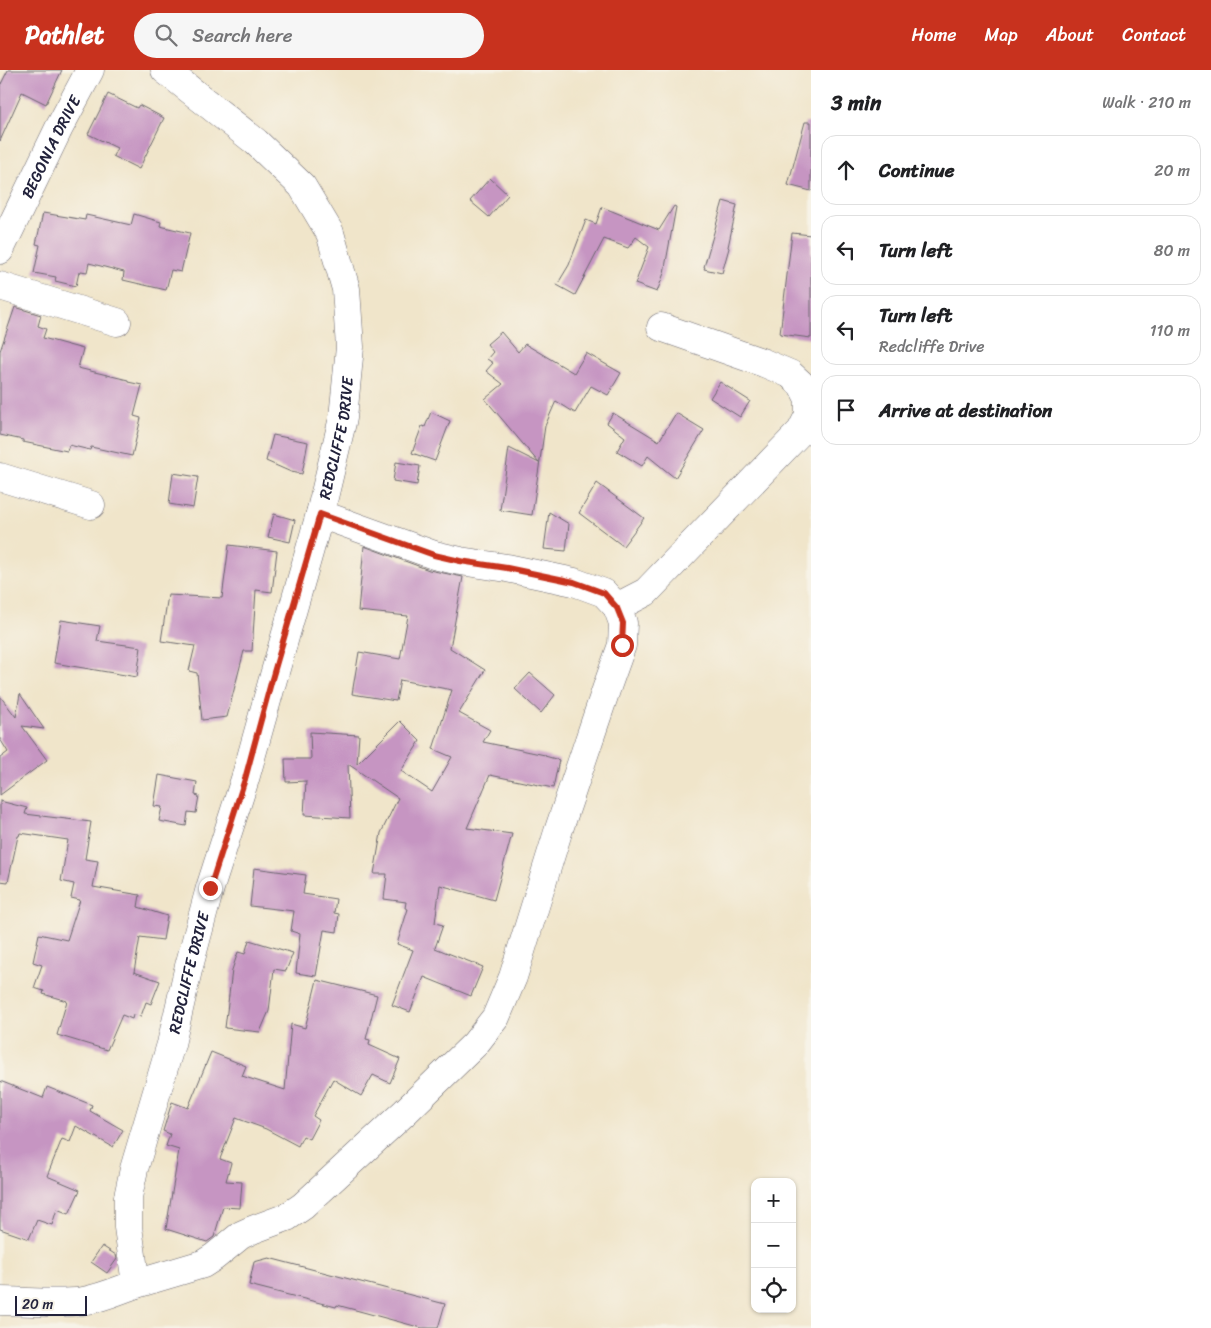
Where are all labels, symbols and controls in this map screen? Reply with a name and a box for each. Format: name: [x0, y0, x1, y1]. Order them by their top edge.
search box: [134, 13, 484, 58]
text: Pathlet: [25, 14, 104, 56]
text: Search here: [192, 19, 292, 52]
text: Home: [912, 19, 957, 51]
text: Map: [985, 19, 1018, 51]
text: About: [1046, 19, 1094, 51]
text: Contact: [1122, 19, 1186, 51]
icon: search: [152, 21, 180, 49]
text: 3 min: [831, 84, 881, 122]
text: Walk · 210 m: [1102, 88, 1191, 117]
street label: BEGONIA DRIVE: [13, 89, 89, 203]
text: Continue: [879, 154, 955, 187]
icon: ahead: [832, 156, 860, 184]
text: 20 m: [1154, 156, 1190, 185]
text: Turn left: [879, 234, 952, 267]
icon: left: [832, 236, 860, 264]
text: 80 m: [1154, 236, 1190, 265]
text: Turn left: [879, 299, 952, 332]
icon: left: [832, 316, 860, 344]
text: 110 m: [1150, 316, 1190, 345]
text: Redcliffe Drive: [879, 332, 985, 361]
street label: REDCLIFFE DRIVE: [310, 374, 362, 502]
text: Arrive at destination: [879, 394, 1052, 427]
icon: arrive: [832, 396, 860, 424]
route start: [611, 634, 634, 657]
route end: [199, 877, 222, 900]
street label: REDCLIFFE DRIVE: [160, 907, 218, 1036]
map controls: [751, 1178, 796, 1313]
button: +: [751, 1178, 796, 1223]
button: −: [751, 1223, 796, 1268]
button: locate: [751, 1268, 796, 1313]
text: 20 m: [22, 1292, 53, 1317]
scale bar: [15, 1293, 88, 1316]

